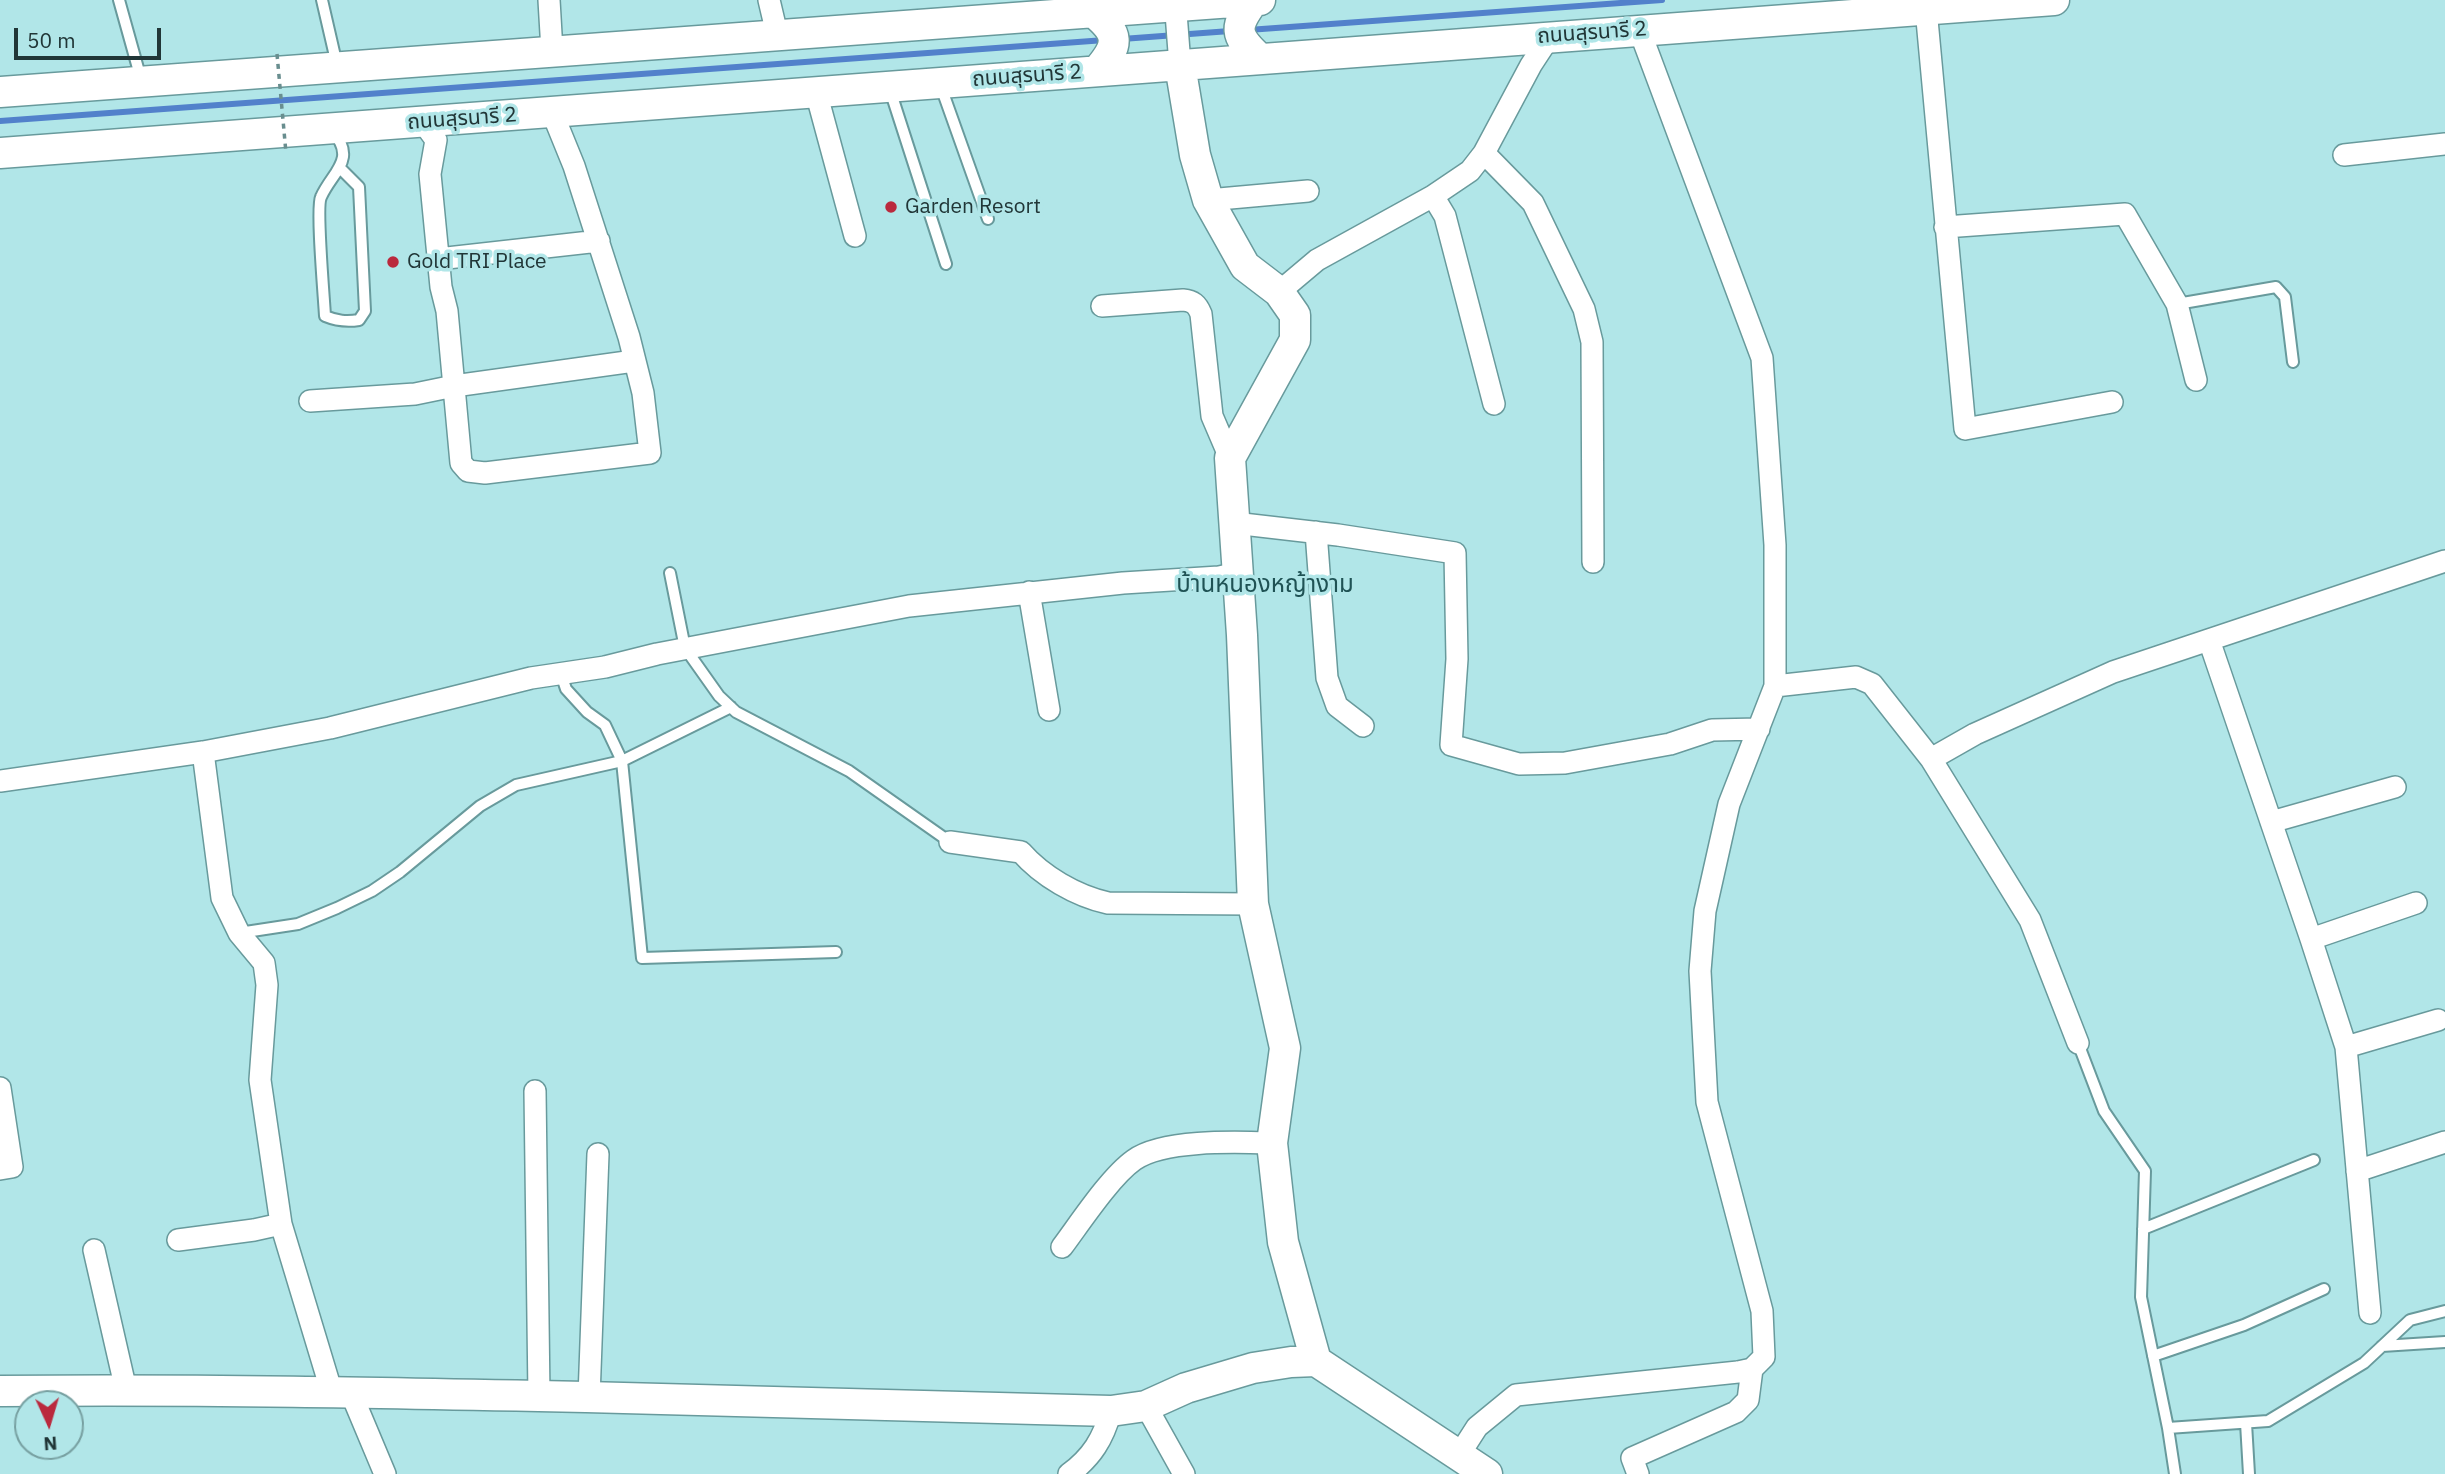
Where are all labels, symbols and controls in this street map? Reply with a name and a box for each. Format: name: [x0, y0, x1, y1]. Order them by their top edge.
scale bar: [18, 14, 164, 58]
street label: ถนนสุรนารี 2: [1536, 17, 1648, 49]
text: 50 m: [27, 26, 76, 54]
street label: ถนนสุรนารี 2: [971, 60, 1083, 92]
street label: ถนนสุรนารี 2: [406, 103, 518, 135]
place label: Garden Resort: [905, 194, 1041, 220]
marker: Garden Resort: [883, 199, 899, 215]
place label: Gold TRI Place: [407, 249, 547, 275]
marker: Gold TRI Place: [385, 254, 401, 270]
district label: บ้านหนองหญ้างาม: [1176, 571, 1354, 599]
north arrow: [14, 1390, 84, 1460]
text: N: [43, 1432, 58, 1456]

